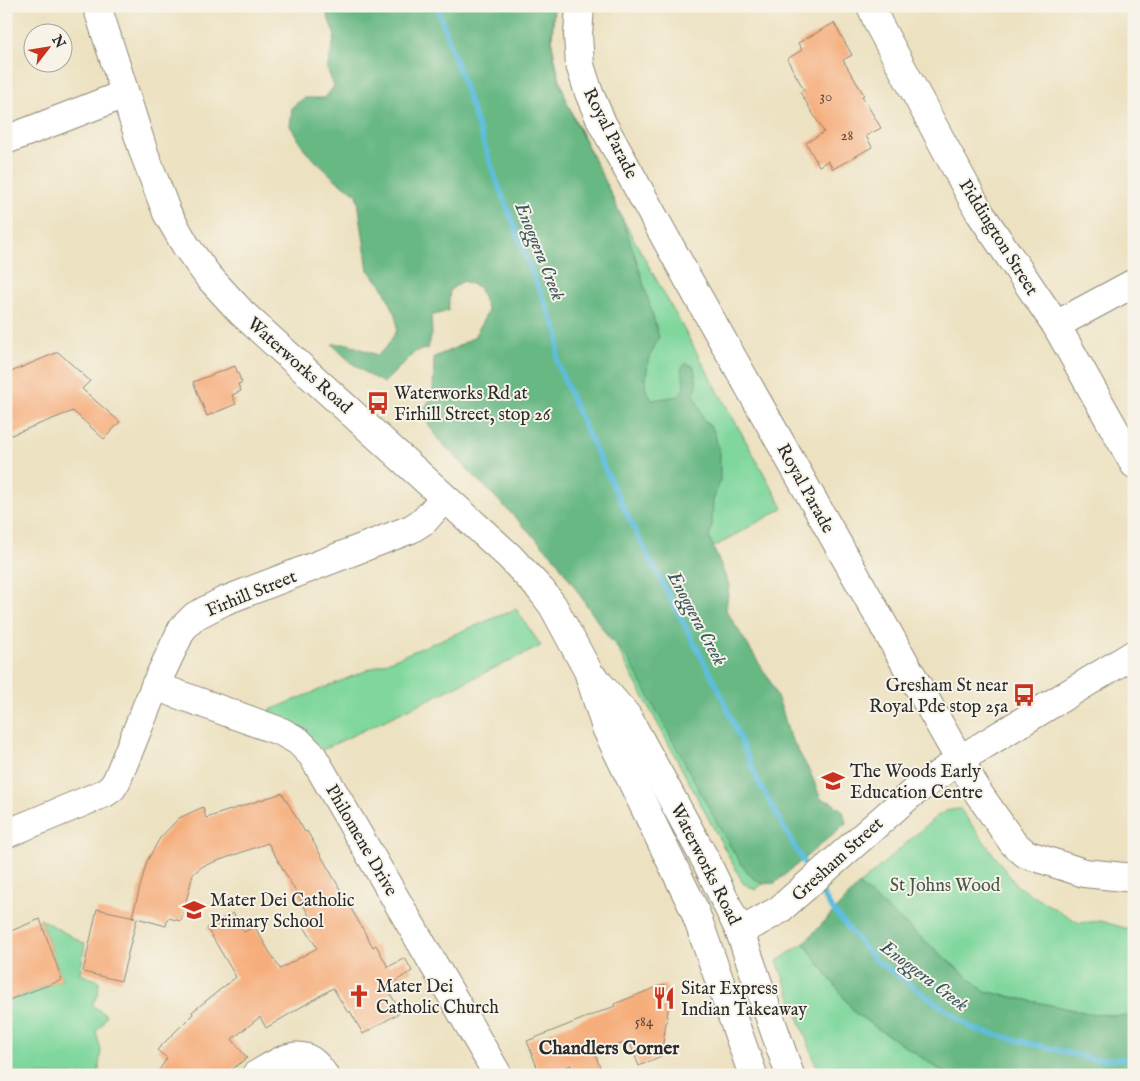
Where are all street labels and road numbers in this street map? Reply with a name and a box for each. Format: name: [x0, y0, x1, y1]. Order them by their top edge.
street label: Royal Parade: [577, 84, 642, 183]
street label: Piddington Street: [953, 175, 1043, 300]
street label: Waterworks Road: [242, 313, 357, 420]
street label: Royal Parade: [771, 440, 839, 538]
street label: Firhill Street: [203, 566, 300, 623]
street label: Philomene Drive: [319, 781, 402, 901]
street label: Waterworks Road: [664, 800, 745, 930]
street label: Gresham Street: [787, 813, 889, 907]

